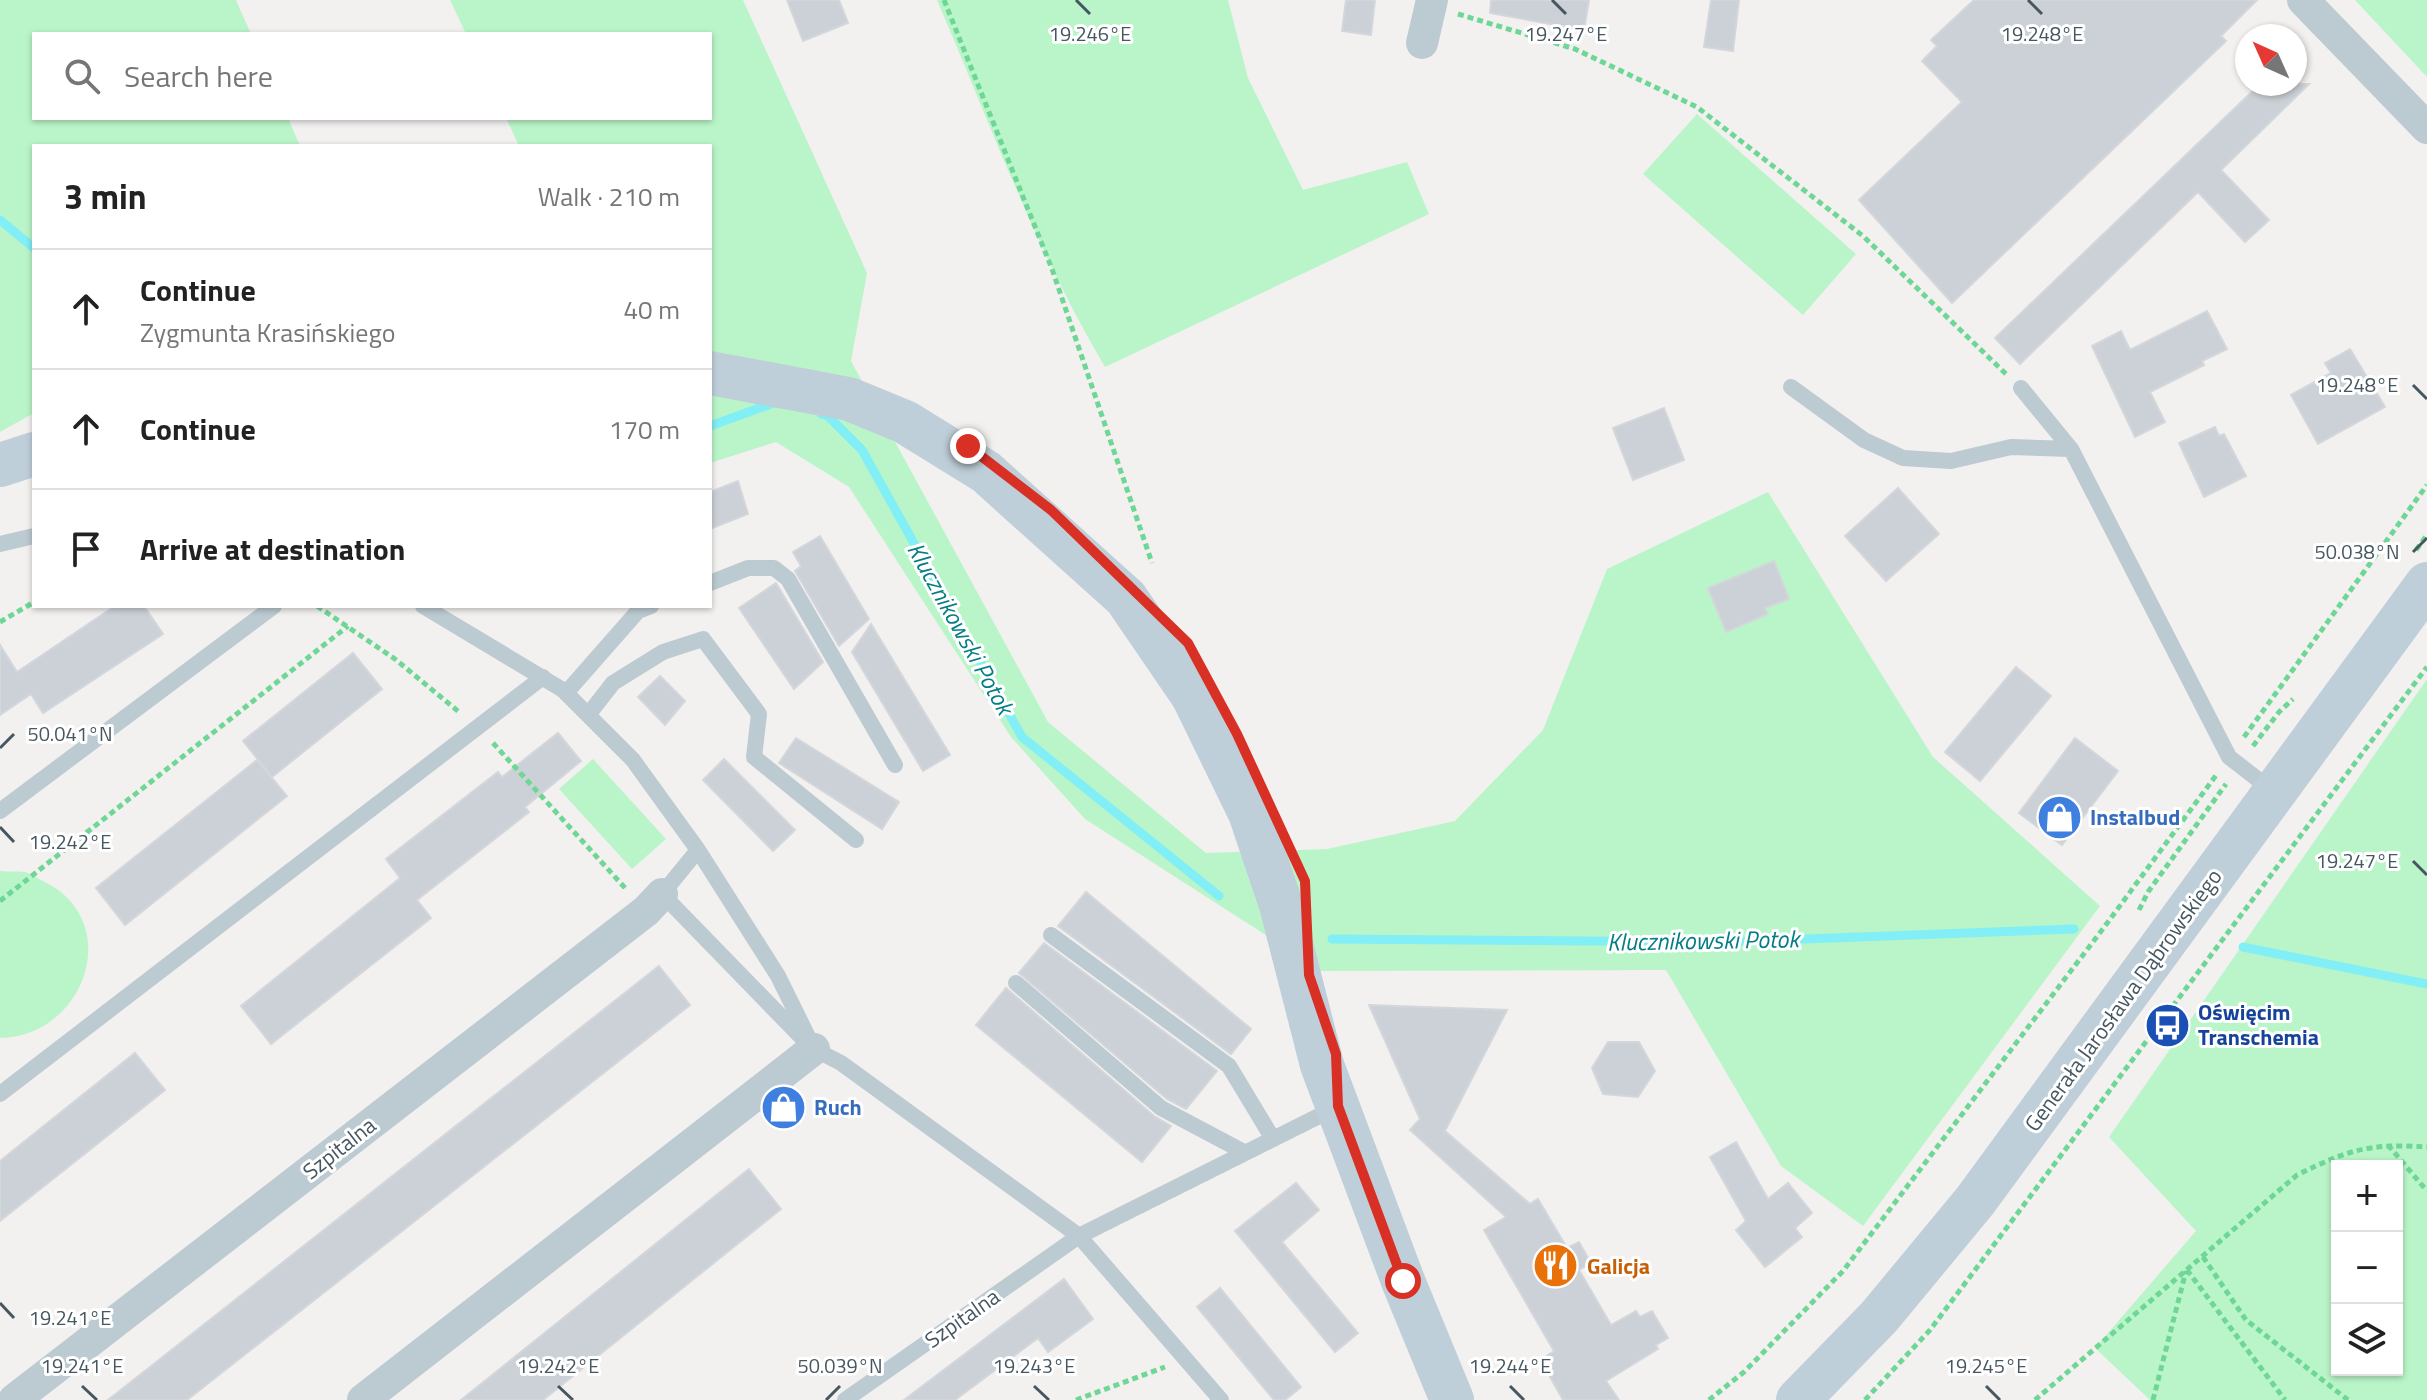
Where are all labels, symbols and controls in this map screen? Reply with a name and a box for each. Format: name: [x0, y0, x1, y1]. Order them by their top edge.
text: 19.246°E: [1049, 18, 1131, 49]
text: 19.247°E: [1525, 18, 1607, 49]
text: 19.248°E: [2001, 18, 2083, 49]
north arrow: [2235, 24, 2307, 96]
search box: [32, 32, 712, 120]
text: Search here: [124, 53, 273, 99]
icon: search: [60, 54, 104, 98]
text: 3 min: [64, 170, 147, 222]
text: Walk · 210 m: [538, 177, 680, 216]
text: Continue: [140, 267, 256, 313]
icon: ahead: [64, 287, 108, 331]
text: 40 m: [623, 290, 680, 329]
text: Zygmunta Krasińskiego: [140, 313, 396, 352]
text: 19.248°E: [2316, 369, 2398, 400]
text: Continue: [140, 406, 256, 452]
icon: ahead: [64, 407, 108, 451]
text: 170 m: [609, 410, 680, 449]
route end: [950, 428, 986, 464]
text: Arrive at destination: [140, 526, 405, 572]
icon: arrive: [64, 527, 108, 571]
water label: Klucznikowski Potok: [899, 535, 1025, 724]
text: 50.038°N: [2314, 536, 2400, 567]
text: 50.041°N: [27, 718, 113, 749]
shop icon: Instalbud: [2035, 793, 2083, 841]
place label: Instalbud: [2090, 800, 2180, 834]
text: 19.242°E: [29, 826, 111, 857]
text: 19.247°E: [2316, 845, 2398, 876]
street label: Generała Jarosława Dąbrowskiego: [2016, 861, 2230, 1139]
water label: Klucznikowski Potok: [1607, 920, 1803, 960]
place label: Oświęcim Transchemia: [2198, 995, 2319, 1054]
bus stop icon: Oświęcim Transchemia: [2143, 1001, 2191, 1049]
shop icon: Ruch: [759, 1083, 807, 1131]
place label: Ruch: [814, 1090, 862, 1124]
street label: Szpitalna: [295, 1108, 383, 1188]
map controls: [2331, 1160, 2403, 1376]
button: +: [2331, 1160, 2403, 1232]
button: −: [2331, 1232, 2403, 1304]
restaurant icon: Galicja: [1532, 1242, 1580, 1290]
place label: Galicja: [1587, 1249, 1650, 1283]
route start: [1385, 1263, 1421, 1299]
street label: Szpitalna: [917, 1280, 1007, 1356]
text: 19.241°E: [29, 1302, 111, 1333]
button: layers: [2331, 1304, 2403, 1376]
text: 19.241°E: [41, 1350, 123, 1381]
text: 19.242°E: [517, 1350, 599, 1381]
text: 50.039°N: [797, 1350, 883, 1381]
text: 19.243°E: [993, 1350, 1075, 1381]
text: 19.244°E: [1469, 1350, 1551, 1381]
text: 19.245°E: [1945, 1350, 2027, 1381]

